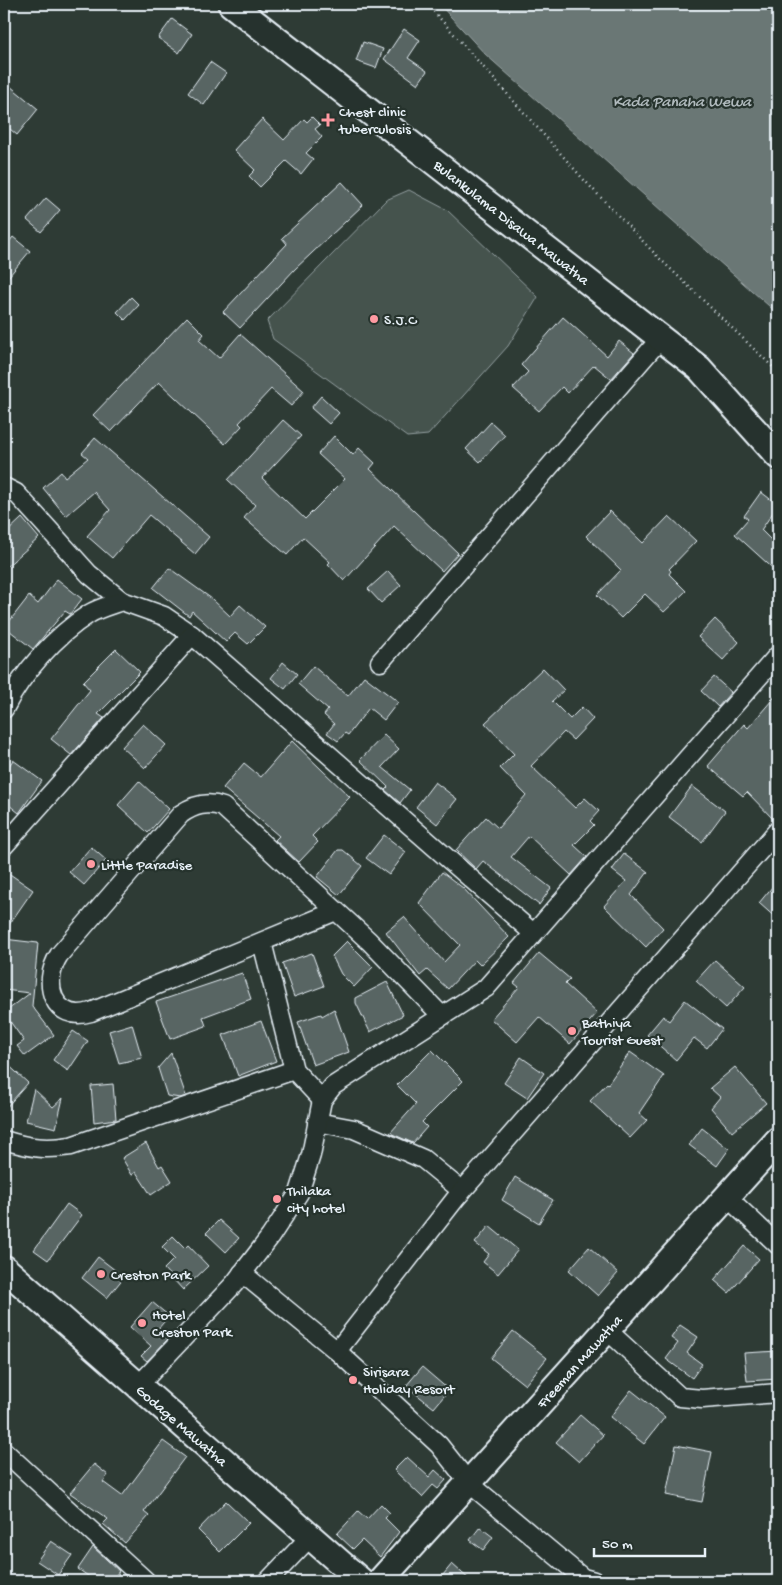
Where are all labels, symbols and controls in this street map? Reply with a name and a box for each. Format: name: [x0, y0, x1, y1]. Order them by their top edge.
water label: Kada Panaha Wewa: [613, 94, 752, 113]
place label: Chest clinic tuberculosis: [338, 104, 411, 139]
marker: Chest clinic tuberculosis: [321, 113, 335, 127]
street label: Bulankulama Disawa Mawatha: [428, 156, 593, 290]
place label: S.J.C: [384, 312, 417, 330]
marker: S.J.C: [368, 313, 380, 325]
place label: Little Paradise: [101, 857, 192, 875]
marker: Little Paradise: [85, 858, 97, 870]
place label: Bathiya Tourist Guest: [581, 1015, 664, 1050]
marker: Bathiya Tourist Guest: [566, 1025, 578, 1037]
place label: Thilaka city hotel: [286, 1183, 345, 1218]
marker: Thilaka city hotel: [271, 1193, 283, 1205]
place label: Creston Park: [111, 1267, 192, 1285]
marker: Creston Park: [95, 1268, 107, 1280]
place label: Hotel Creston Park: [152, 1307, 233, 1342]
street label: Freeman Mawatha: [533, 1311, 628, 1413]
marker: Hotel Creston Park: [136, 1317, 148, 1329]
place label: Sirisara Holiday Resort: [363, 1364, 456, 1399]
marker: Sirisara Holiday Resort: [347, 1374, 359, 1386]
street label: Godage Mawatha: [131, 1382, 231, 1472]
scale bar: [594, 1525, 706, 1557]
text: 50 m: [602, 1536, 633, 1554]

